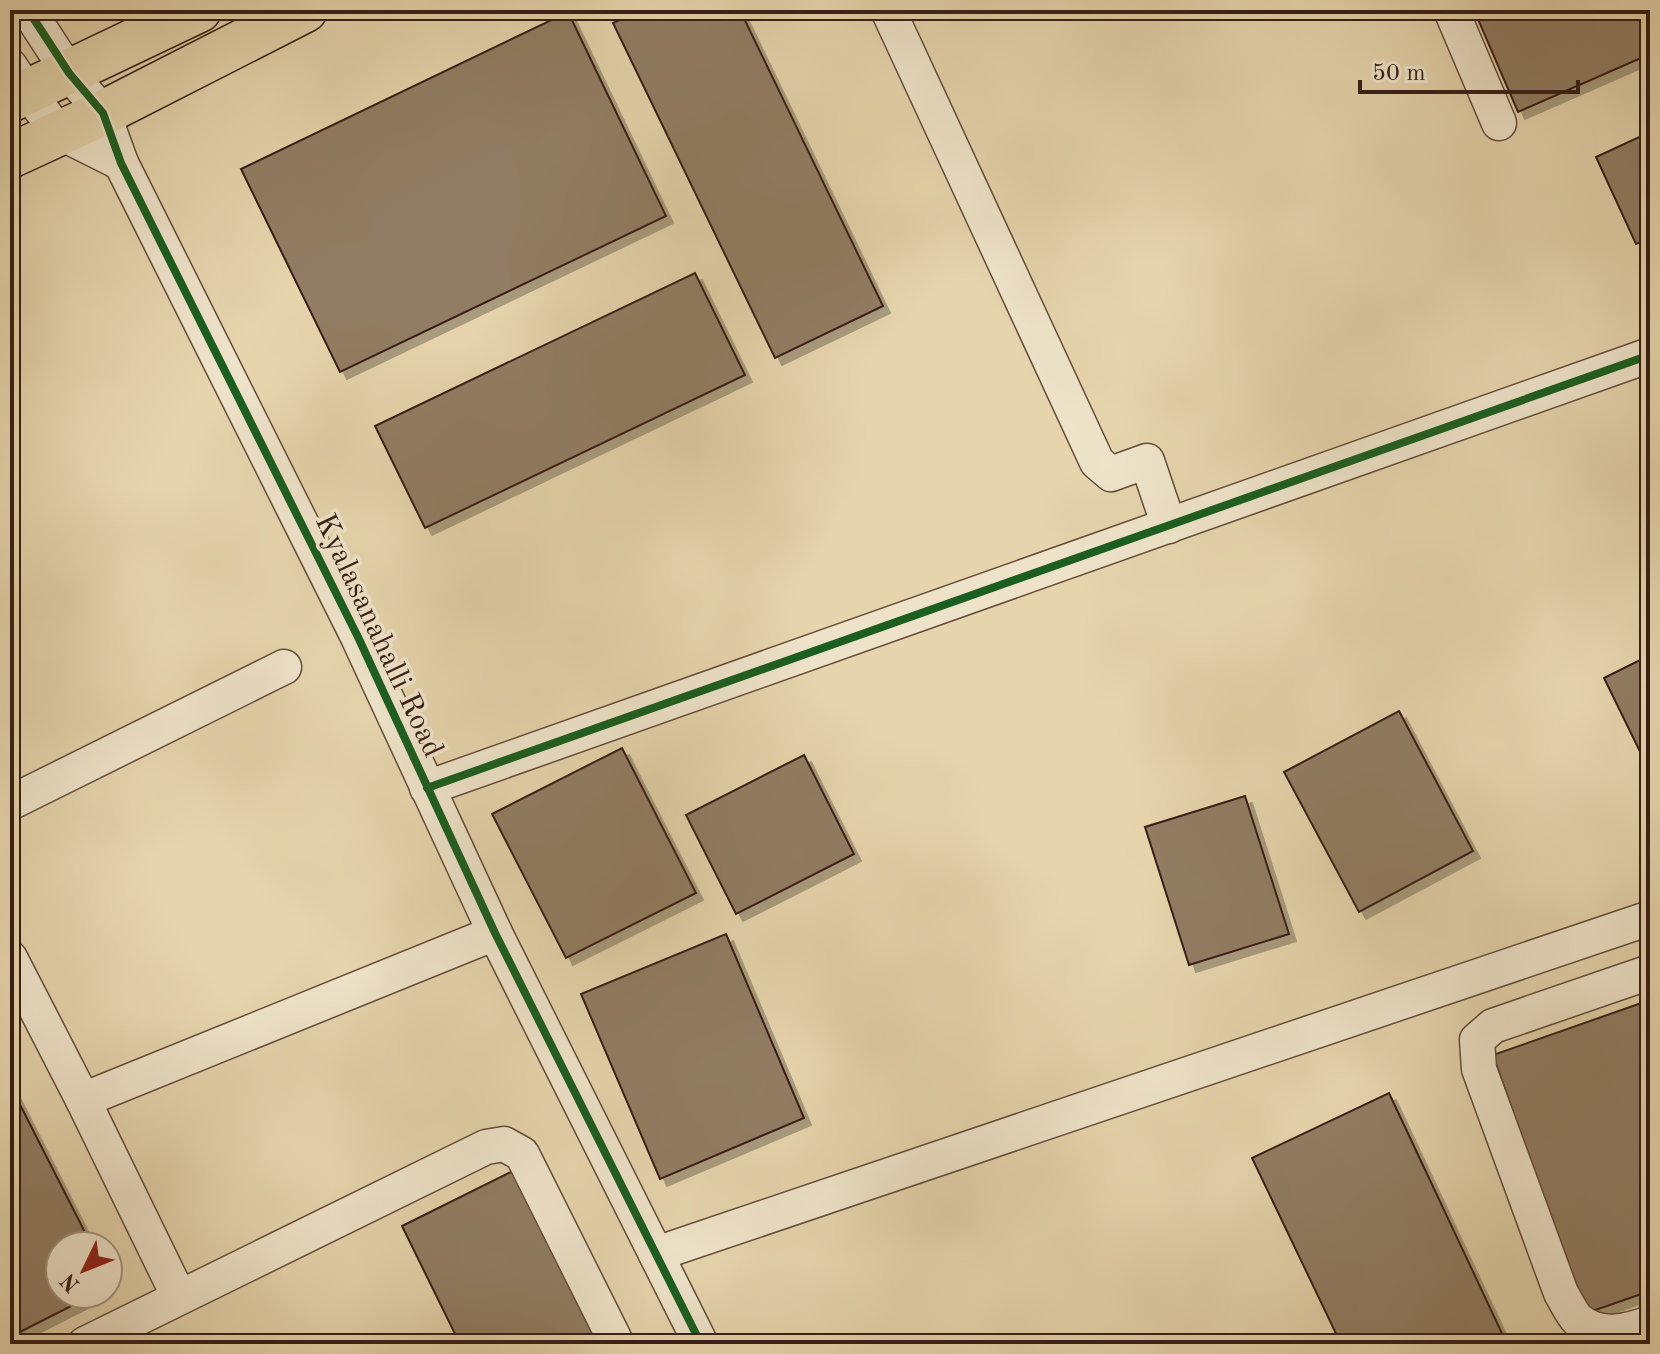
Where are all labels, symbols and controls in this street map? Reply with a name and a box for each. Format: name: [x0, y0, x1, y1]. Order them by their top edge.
scale bar: [1360, 44, 1578, 94]
text: 50 m: [1372, 62, 1426, 86]
street label: Kyalasanahalli Road: [309, 509, 448, 762]
north arrow: [44, 1230, 124, 1310]
text: N: [57, 1268, 85, 1296]

